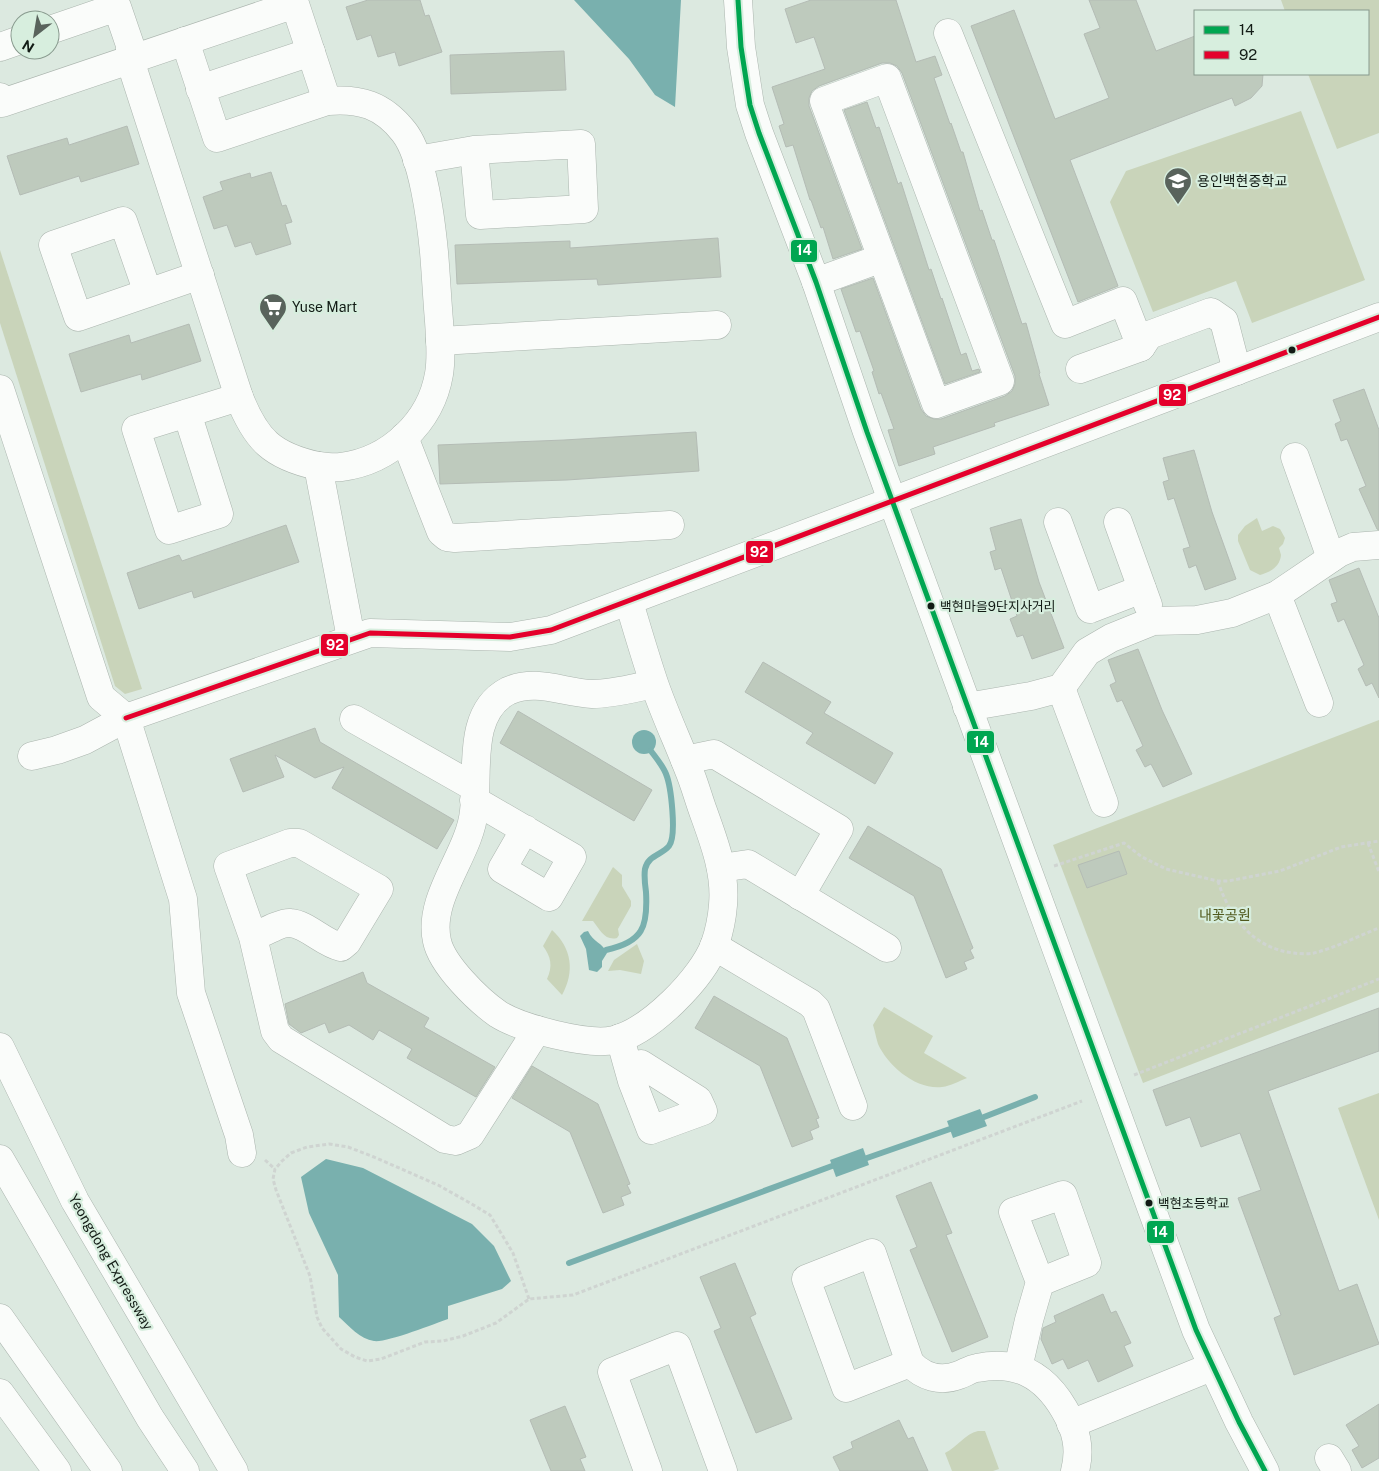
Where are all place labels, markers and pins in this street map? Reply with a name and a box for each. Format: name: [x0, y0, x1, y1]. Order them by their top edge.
school or university icon: 용인백현중학교: [1163, 166, 1193, 205]
place label: 용인백현중학교: [1197, 173, 1287, 189]
supermarket icon: Yuse Mart: [258, 292, 288, 331]
place label: Yuse Mart: [292, 299, 357, 315]
unlabelled marker: [1287, 345, 1297, 355]
place label: 백현마을9단지사거리: [940, 599, 1056, 614]
marker: 백현마을9단지사거리: [926, 601, 936, 611]
place label: 백현초등학교: [1158, 1196, 1230, 1211]
marker: 백현초등학교: [1144, 1198, 1154, 1208]

